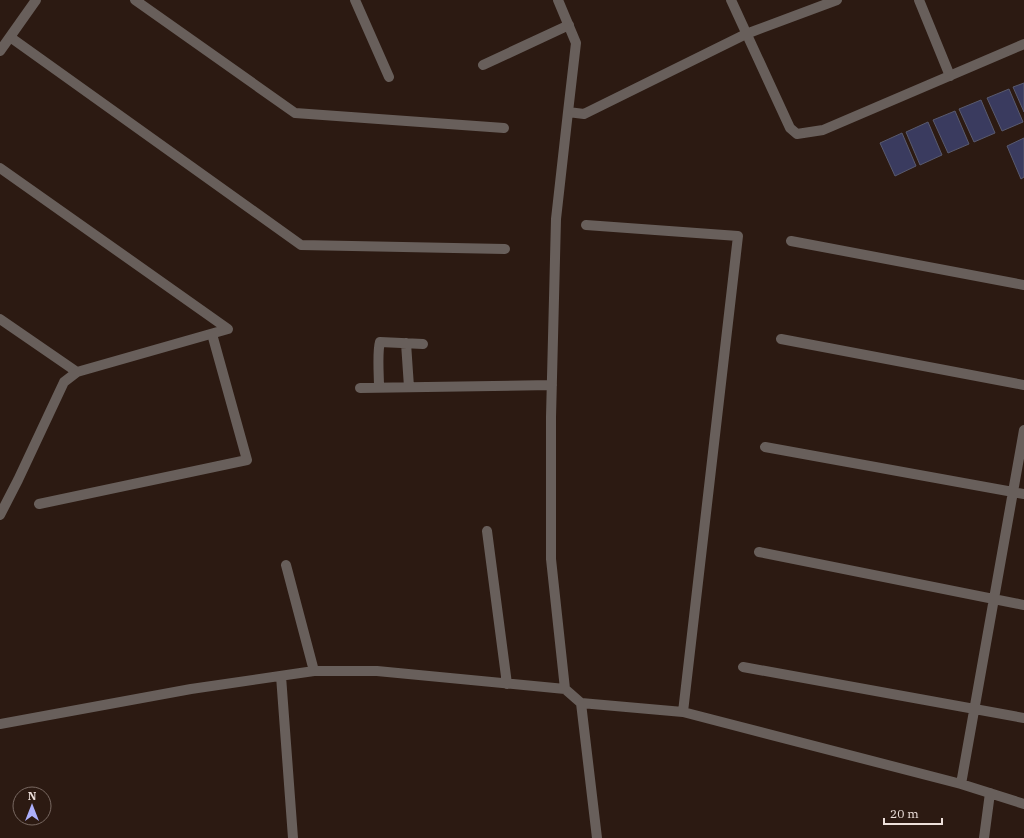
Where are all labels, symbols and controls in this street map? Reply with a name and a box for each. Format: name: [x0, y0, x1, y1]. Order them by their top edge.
north arrow: [12, 786, 52, 826]
text: N: [28, 789, 37, 803]
scale bar: [884, 800, 942, 826]
text: 20 m: [890, 806, 919, 821]

